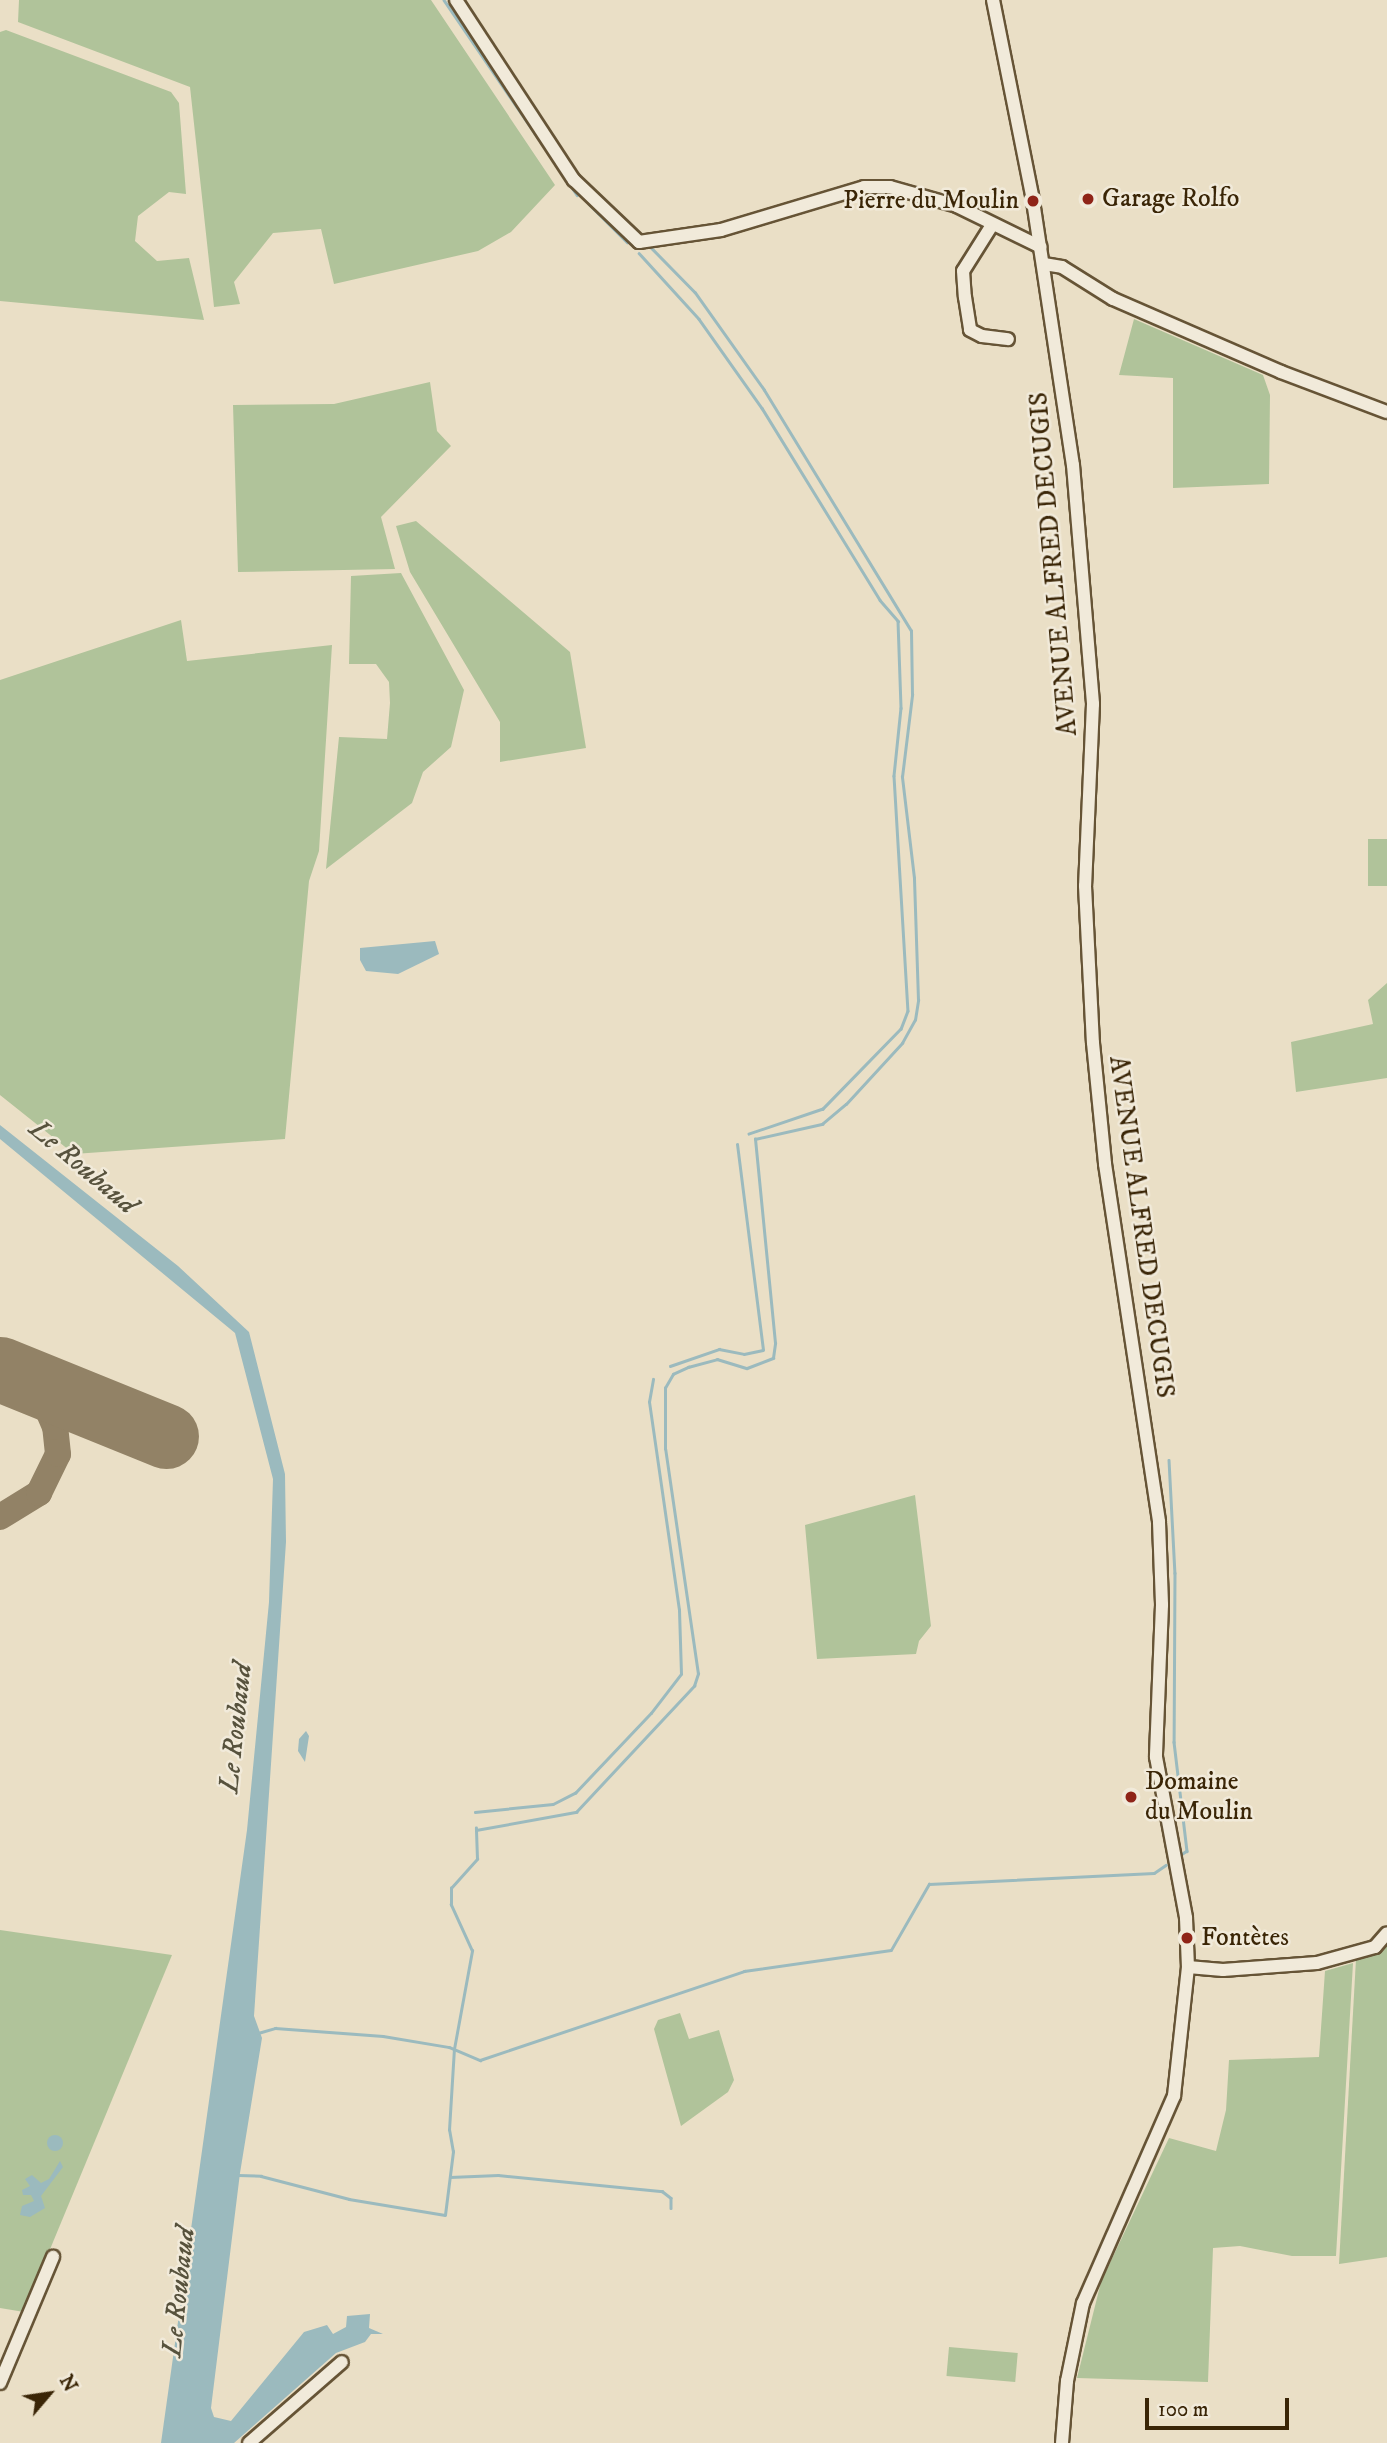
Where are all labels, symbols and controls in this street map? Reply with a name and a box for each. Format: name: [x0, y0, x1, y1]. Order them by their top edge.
place label: Garage Rolfo: [1102, 183, 1239, 215]
place label: Pierre du Moulin: [843, 185, 1019, 217]
marker: Garage Rolfo: [1080, 191, 1096, 207]
marker: Pierre du Moulin: [1025, 193, 1041, 209]
street label: AVENUE ALFRED DECUGIS: [1023, 391, 1085, 737]
street label: AVENUE ALFRED DECUGIS: [1102, 1054, 1180, 1400]
water label: Le Roubaud: [22, 1112, 144, 1222]
water label: Le Roubaud: [212, 1662, 260, 1794]
place label: Domaine du Moulin: [1145, 1766, 1253, 1828]
marker: Domaine du Moulin: [1123, 1789, 1139, 1805]
place label: Fontètes: [1201, 1922, 1289, 1954]
marker: Fontètes: [1179, 1930, 1195, 1946]
water label: Le Roubaud: [155, 2226, 203, 2358]
north arrow: [14, 2359, 84, 2429]
text: N: [54, 2371, 82, 2396]
scale bar: [1149, 2384, 1292, 2428]
text: 100 m: [1158, 2397, 1209, 2423]

